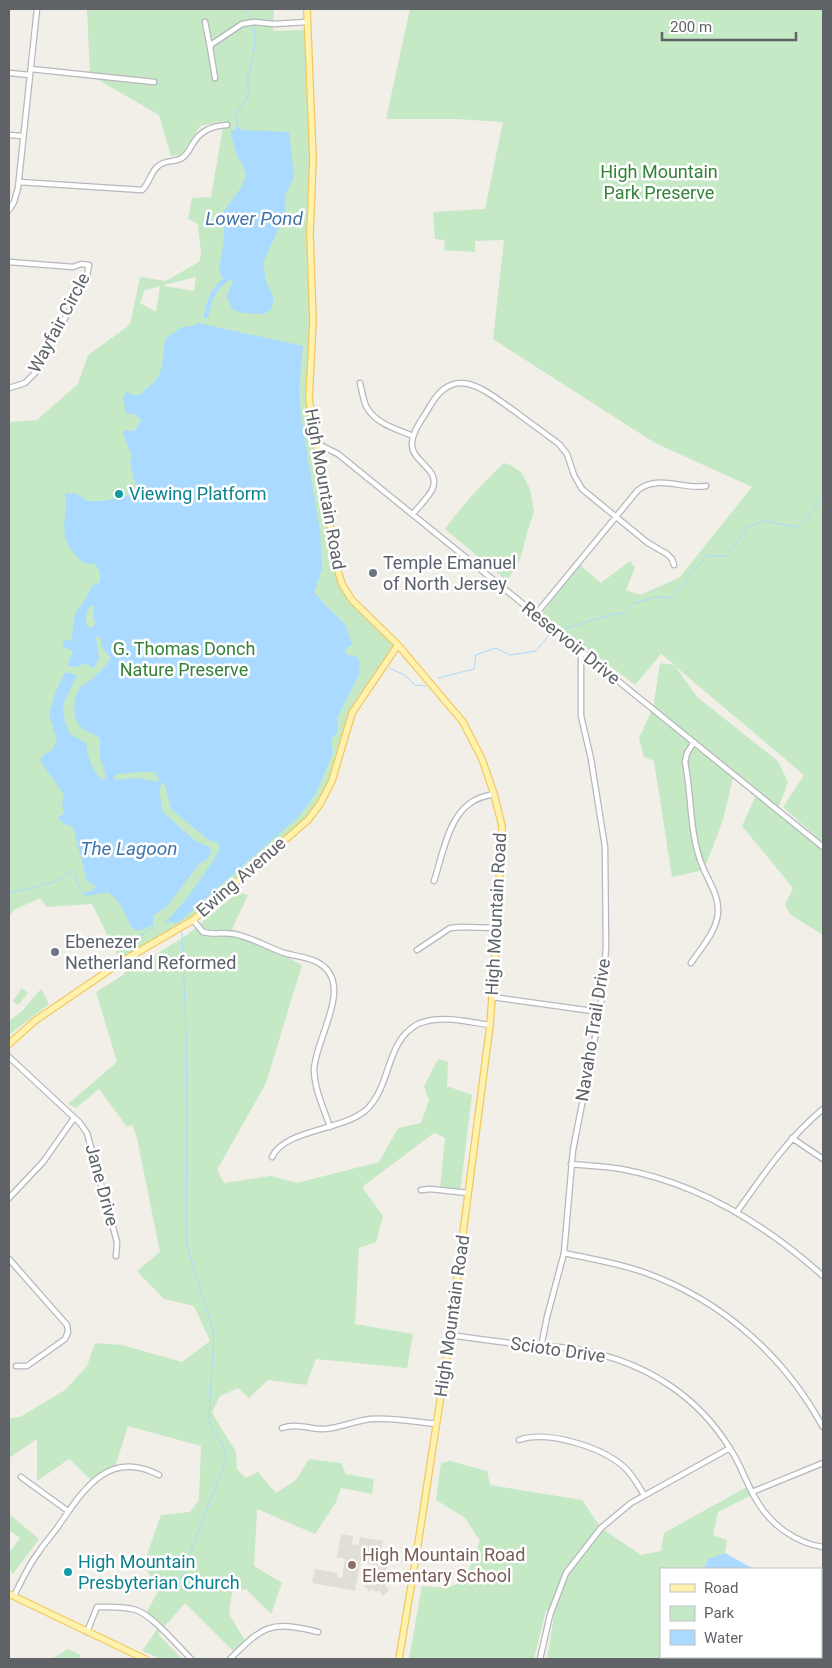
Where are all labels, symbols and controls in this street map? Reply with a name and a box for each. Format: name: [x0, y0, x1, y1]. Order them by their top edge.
scale bar: [662, 10, 796, 42]
text: 200 m: [670, 18, 712, 36]
park label: High Mountain Park Preserve: [600, 161, 718, 203]
water label: Lower Pond: [205, 207, 303, 230]
street label: Wayfair Circle: [23, 269, 94, 376]
street label: High Mountain Road: [301, 407, 350, 571]
place label: Viewing Platform: [129, 483, 267, 504]
marker: Viewing Platform: [113, 488, 125, 500]
place label: Temple Emanuel of North Jersey: [383, 552, 516, 594]
marker: Temple Emanuel of North Jersey: [367, 567, 379, 579]
street label: Reservoir Drive: [518, 597, 625, 689]
park label: G. Thomas Donch Nature Preserve: [113, 638, 255, 680]
street label: Ewing Avenue: [192, 832, 290, 921]
street label: High Mountain Road: [481, 832, 510, 996]
water label: The Lagoon: [80, 837, 178, 860]
place label: Ebenezer Netherland Reformed: [65, 931, 236, 973]
marker: Ebenezer Netherland Reformed: [49, 946, 61, 958]
street label: Navaho Trail Drive: [571, 957, 614, 1103]
street label: Jane Drive: [81, 1142, 124, 1228]
street label: High Mountain Road: [430, 1234, 473, 1398]
street label: Scioto Drive: [509, 1332, 607, 1367]
place label: High Mountain Road Elementary School: [362, 1544, 525, 1586]
place label: High Mountain Presbyterian Church: [78, 1551, 240, 1593]
marker: High Mountain Road Elementary School: [346, 1559, 358, 1571]
marker: High Mountain Presbyterian Church: [62, 1566, 74, 1578]
legend: [660, 1568, 822, 1658]
text: Road: [704, 1579, 738, 1597]
text: Park: [704, 1604, 735, 1622]
text: Water: [704, 1629, 743, 1647]

